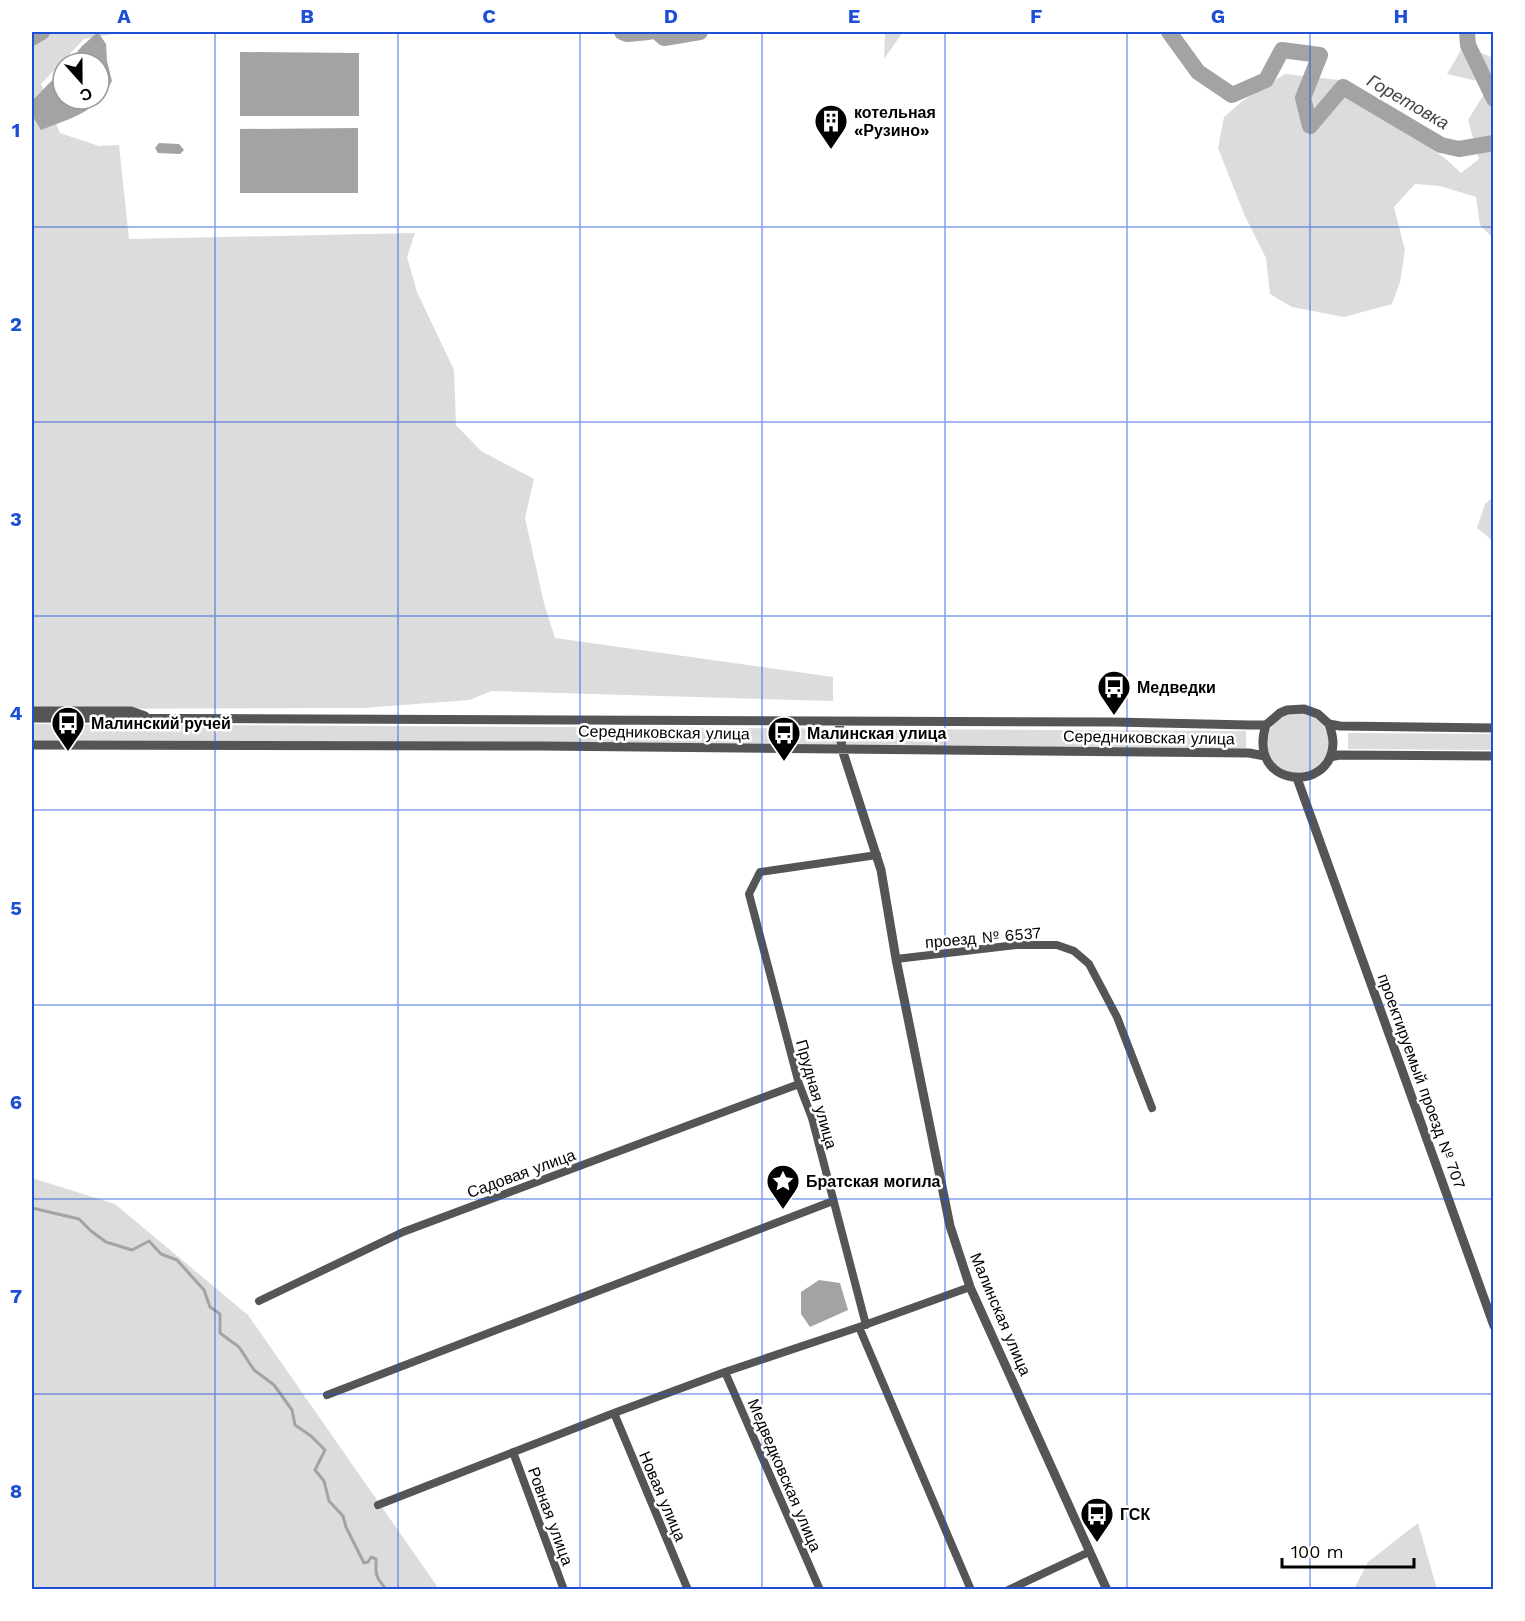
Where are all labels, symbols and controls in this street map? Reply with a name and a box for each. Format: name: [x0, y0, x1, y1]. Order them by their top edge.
text: A: [117, 4, 131, 28]
text: B: [300, 4, 314, 28]
text: C: [482, 4, 496, 28]
text: D: [664, 4, 678, 28]
text: E: [848, 4, 860, 28]
text: F: [1030, 4, 1042, 28]
text: G: [1211, 4, 1225, 28]
text: H: [1394, 4, 1408, 28]
north arrow: [51, 51, 111, 111]
water label: Горетовка: [1363, 70, 1453, 133]
text: С: [77, 84, 95, 106]
building icon: котельная «Рузино»: [813, 103, 849, 150]
place label: котельная «Рузино»: [854, 103, 936, 140]
text: 1: [12, 118, 20, 142]
text: 2: [10, 312, 22, 336]
text: 3: [10, 507, 22, 531]
bus stop icon: Медведки: [1096, 669, 1132, 716]
place label: Медведки: [1137, 678, 1216, 697]
text: 4: [10, 701, 23, 725]
bus stop icon: Малинский ручей: [50, 705, 86, 752]
place label: Малинский ручей: [91, 714, 231, 733]
bus stop icon: Малинская улица: [766, 715, 802, 762]
street label: Середниковская улица: [578, 722, 750, 743]
place label: Малинская улица: [807, 724, 947, 743]
street label: Середниковская улица: [1063, 727, 1235, 748]
text: 5: [10, 896, 22, 920]
street label: проезд № 6537: [924, 923, 1042, 952]
street label: проектируемый проезд № 707: [1374, 971, 1469, 1191]
street label: Прудная улица: [792, 1037, 841, 1151]
text: 6: [10, 1090, 22, 1114]
street label: Садовая улица: [464, 1145, 578, 1202]
place icon: Братская могила: [765, 1163, 801, 1210]
place label: Братская могила: [806, 1172, 941, 1191]
street label: Малинская улица: [966, 1250, 1035, 1379]
text: 7: [10, 1284, 22, 1308]
street label: Медведковская улица: [744, 1396, 825, 1555]
street label: Новая улица: [635, 1448, 690, 1544]
street label: Ровная улица: [524, 1464, 577, 1568]
text: 8: [10, 1479, 22, 1503]
bus stop icon: ГСК: [1079, 1496, 1115, 1543]
place label: ГСК: [1120, 1505, 1150, 1524]
scale bar: [1282, 1531, 1414, 1569]
text: 100 m: [1291, 1541, 1344, 1562]

